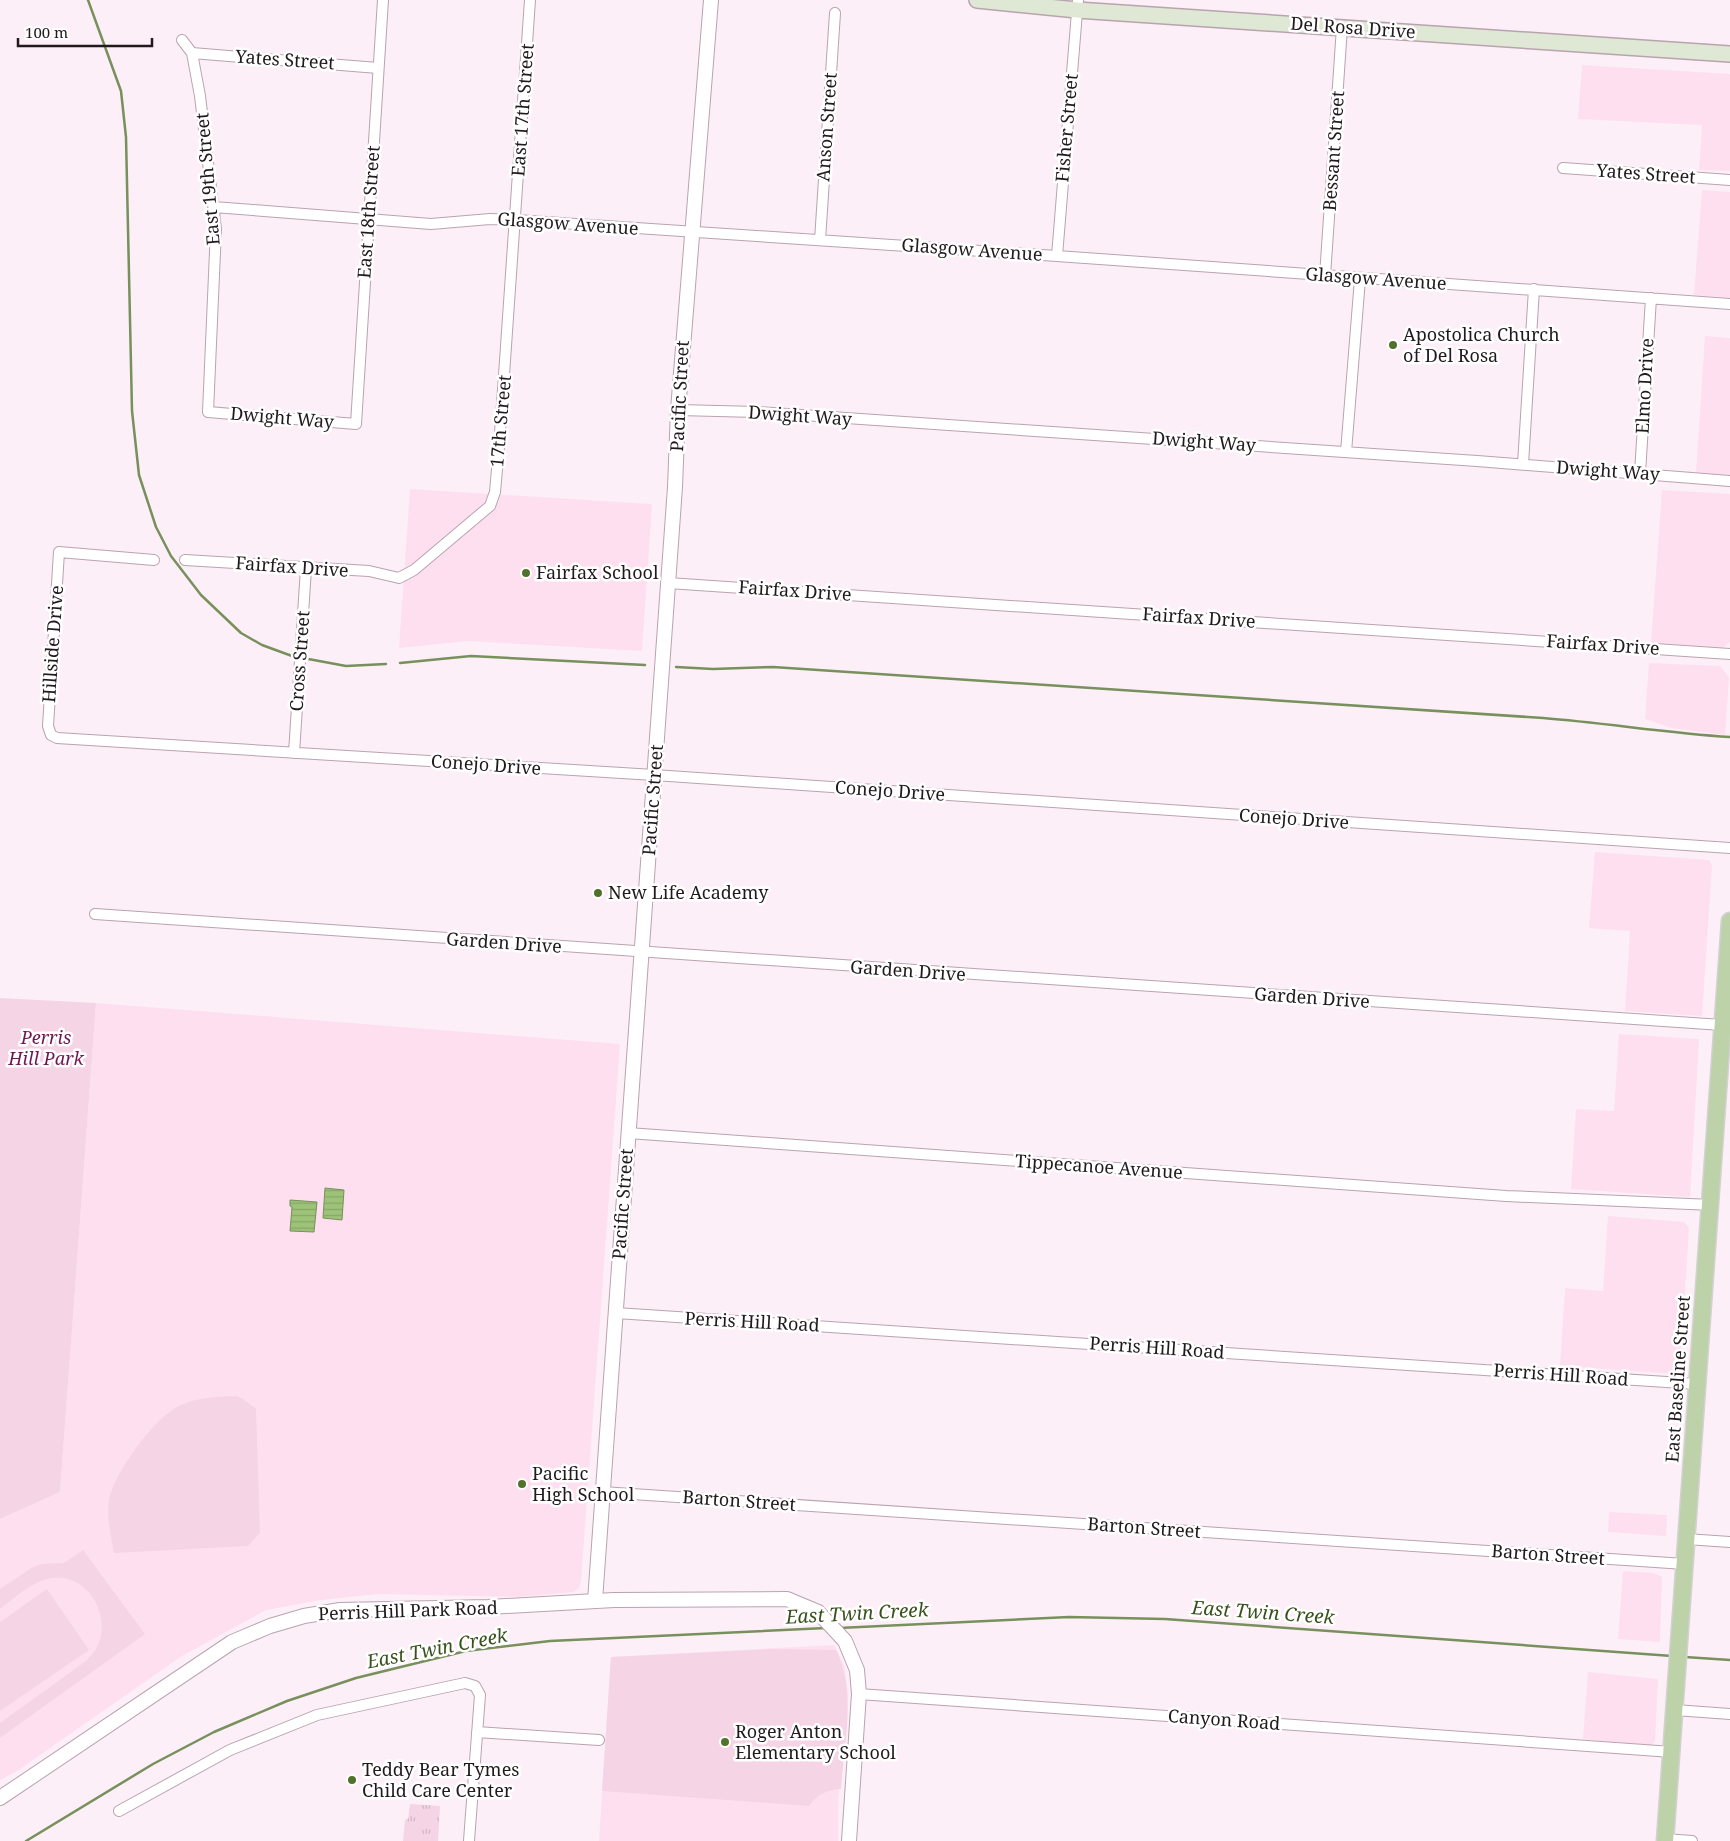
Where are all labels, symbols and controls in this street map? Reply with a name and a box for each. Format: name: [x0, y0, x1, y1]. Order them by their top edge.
street label: Del Rosa Drive: [1290, 11, 1416, 43]
scale bar: [18, 15, 151, 47]
text: 100 m: [25, 22, 68, 42]
street label: Yates Street: [234, 43, 335, 74]
street label: East 17th Street: [505, 43, 539, 177]
street label: Anson Street: [810, 72, 842, 182]
street label: Fisher Street: [1049, 73, 1083, 183]
street label: Bessant Street: [1317, 90, 1349, 212]
street label: East 19th Street: [189, 112, 225, 247]
street label: East 18th Street: [351, 145, 385, 279]
street label: Yates Street: [1595, 157, 1696, 188]
street label: Glasgow Avenue: [497, 206, 639, 240]
street label: Glasgow Avenue: [901, 232, 1043, 266]
street label: Glasgow Avenue: [1305, 261, 1447, 295]
place label: Apostolica Church of Del Rosa: [1403, 322, 1560, 367]
street label: Elmo Drive: [1629, 337, 1659, 435]
marker: Apostolica Church of Del Rosa: [1387, 339, 1399, 351]
street label: Pacific Street: [664, 340, 694, 452]
street label: 17th Street: [484, 374, 516, 468]
street label: Dwight Way: [747, 399, 854, 431]
street label: Dwight Way: [229, 401, 336, 434]
street label: Dwight Way: [1151, 425, 1258, 457]
street label: Dwight Way: [1555, 454, 1662, 486]
street label: Fairfax Drive: [235, 550, 350, 582]
place label: Fairfax School: [536, 560, 659, 584]
marker: Fairfax School: [520, 567, 532, 579]
street label: Fairfax Drive: [738, 574, 853, 606]
street label: Hillside Drive: [36, 584, 68, 704]
street label: Fairfax Drive: [1142, 601, 1257, 633]
street label: Cross Street: [284, 610, 314, 712]
street label: Fairfax Drive: [1546, 628, 1661, 660]
street label: Pacific Street: [636, 744, 668, 856]
street label: Conejo Drive: [430, 748, 542, 780]
street label: Conejo Drive: [834, 774, 946, 806]
street label: Conejo Drive: [1238, 802, 1350, 834]
place label: New Life Academy: [608, 880, 769, 904]
marker: New Life Academy: [592, 887, 604, 899]
street label: Garden Drive: [445, 926, 563, 958]
street label: Garden Drive: [849, 954, 967, 986]
street label: Garden Drive: [1253, 981, 1371, 1013]
park label: Perris Hill Park: [7, 1025, 85, 1070]
street label: Pacific Street: [606, 1148, 638, 1260]
street label: Tippecanoe Avenue: [1014, 1148, 1184, 1184]
street label: East Baseline Street: [1659, 1294, 1695, 1463]
street label: Perris Hill Road: [684, 1305, 820, 1337]
street label: Perris Hill Road: [1089, 1330, 1225, 1364]
street label: Perris Hill Road: [1493, 1357, 1629, 1391]
place label: Pacific High School: [532, 1461, 635, 1506]
marker: Pacific High School: [516, 1478, 528, 1490]
street label: Barton Street: [682, 1484, 797, 1516]
street label: Barton Street: [1087, 1511, 1202, 1543]
street label: Barton Street: [1491, 1538, 1606, 1570]
water label: East Twin Creek: [1190, 1594, 1336, 1630]
street label: Perris Hill Park Road: [318, 1595, 498, 1625]
water label: East Twin Creek: [784, 1596, 930, 1630]
water label: East Twin Creek: [363, 1621, 511, 1675]
street label: Canyon Road: [1167, 1703, 1281, 1735]
place label: Roger Anton Elementary School: [735, 1719, 896, 1764]
marker: Roger Anton Elementary School: [719, 1736, 731, 1748]
place label: Teddy Bear Tymes Child Care Center: [362, 1757, 519, 1802]
marker: Teddy Bear Tymes Child Care Center: [346, 1774, 358, 1786]

